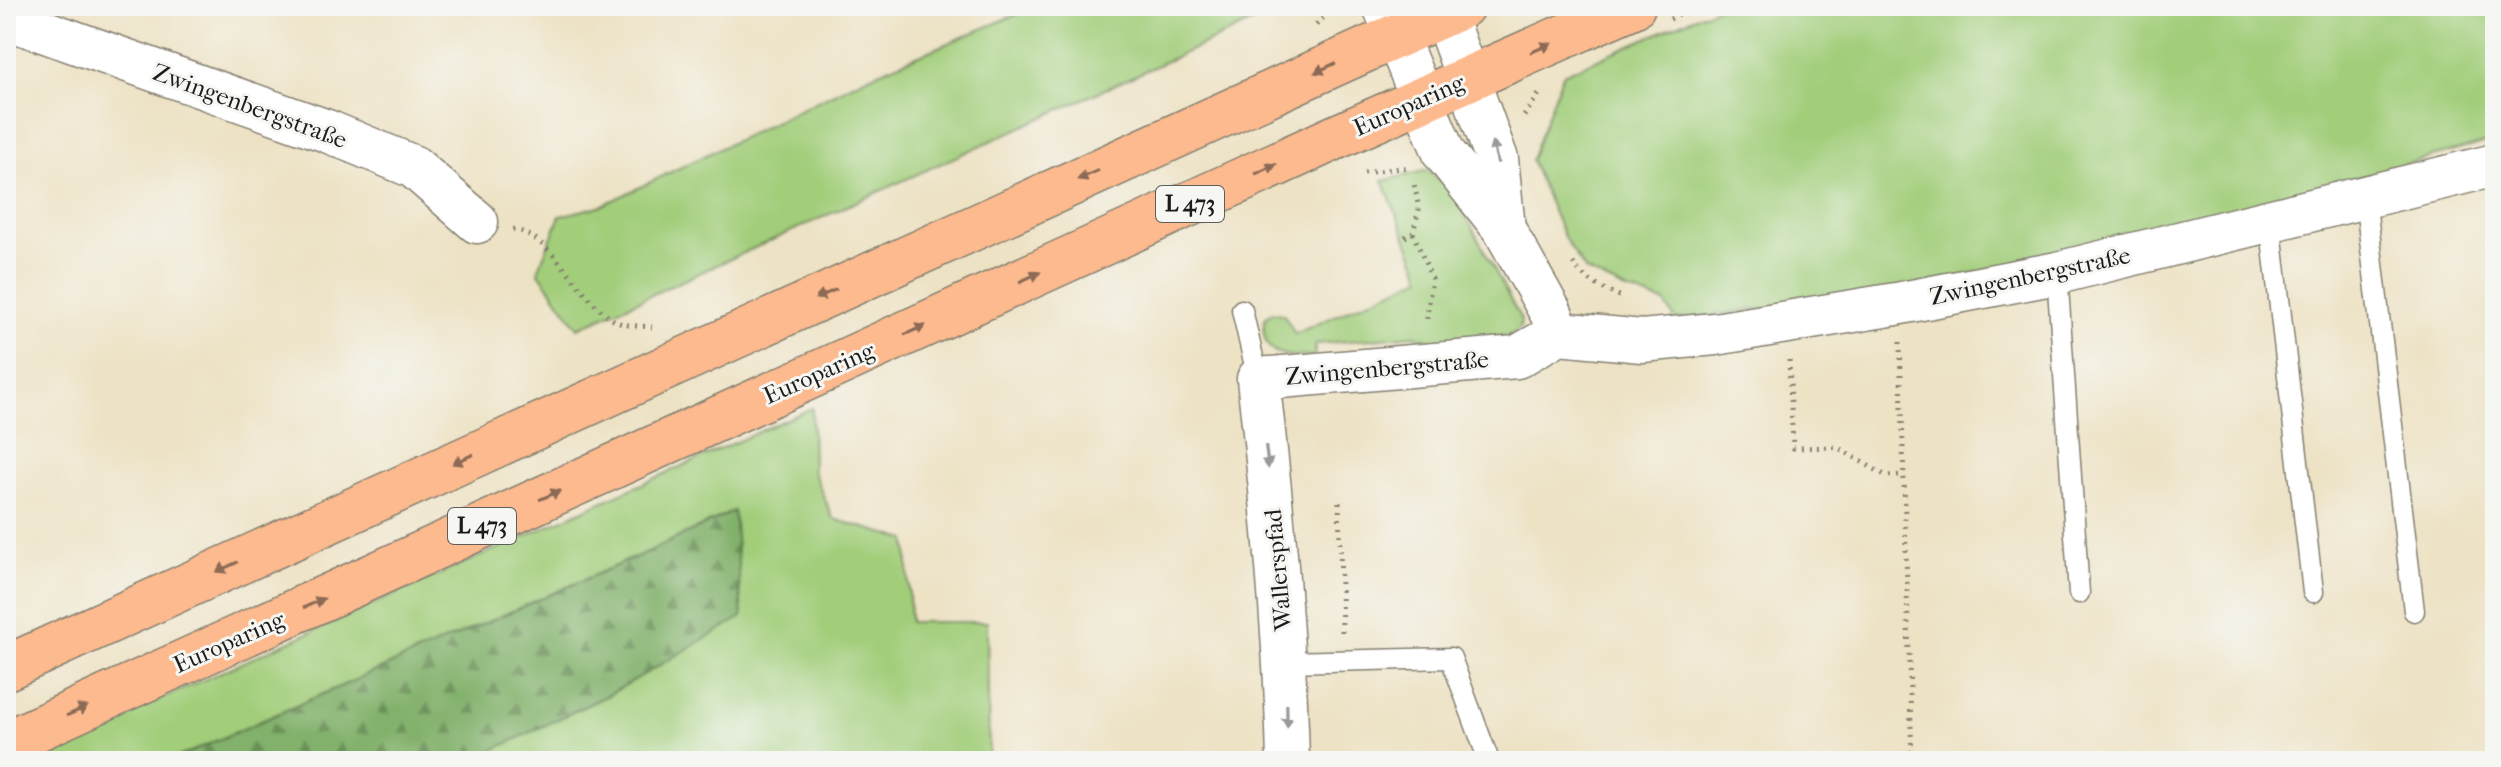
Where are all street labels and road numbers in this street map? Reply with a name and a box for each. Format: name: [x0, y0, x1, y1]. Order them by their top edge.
street label: Zwingenbergstraße: [149, 58, 351, 154]
street label: Europaring: [1349, 68, 1470, 142]
road number: L 473: [1156, 186, 1224, 222]
street label: Zwingenbergstraße: [1927, 241, 2133, 311]
street label: Europaring: [759, 336, 880, 410]
street label: Zwingenbergstraße: [1284, 345, 1490, 391]
street label: Wallerspfad: [1259, 507, 1297, 633]
road number: L 473: [448, 508, 516, 544]
street label: Europaring: [169, 605, 290, 679]

